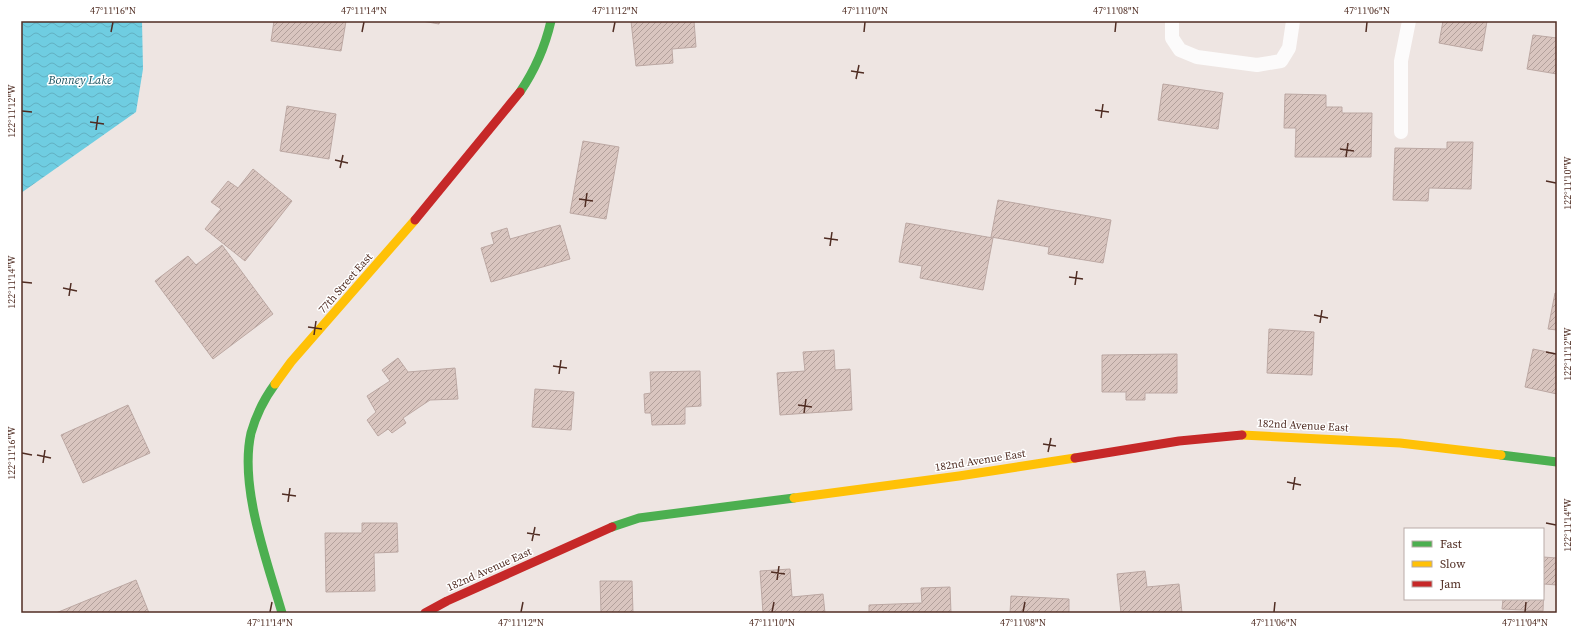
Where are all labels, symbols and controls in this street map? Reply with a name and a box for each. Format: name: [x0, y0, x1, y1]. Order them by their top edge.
text: 47°11'16"N: [90, 4, 136, 17]
text: 47°11'14"N: [341, 4, 387, 17]
text: 47°11'12"N: [592, 4, 638, 17]
text: 47°11'10"N: [842, 4, 888, 17]
text: 47°11'08"N: [1093, 4, 1139, 17]
text: 47°11'06"N: [1344, 4, 1390, 17]
water label: Bonney Lake: [47, 72, 112, 88]
text: 122°11'12"W: [5, 84, 18, 138]
text: 122°11'10"W: [1561, 156, 1574, 210]
street label: 77th Street East: [315, 250, 376, 317]
text: 122°11'14"W: [5, 255, 18, 309]
text: 122°11'12"W: [1561, 327, 1574, 381]
street label: 182nd Avenue East: [1257, 416, 1349, 435]
text: 122°11'16"W: [5, 426, 18, 480]
street label: 182nd Avenue East: [934, 446, 1027, 475]
text: 122°11'14"W: [1561, 498, 1574, 552]
legend: [1404, 528, 1544, 600]
text: Fast: [1440, 536, 1462, 552]
street label: 182nd Avenue East: [444, 544, 534, 595]
text: Slow: [1440, 556, 1466, 572]
text: Jam: [1439, 576, 1461, 592]
text: 47°11'14"N: [247, 616, 293, 629]
text: 47°11'12"N: [498, 616, 544, 629]
text: 47°11'10"N: [749, 616, 795, 629]
text: 47°11'08"N: [1000, 616, 1046, 629]
text: 47°11'06"N: [1251, 616, 1297, 629]
text: 47°11'04"N: [1502, 616, 1548, 629]

